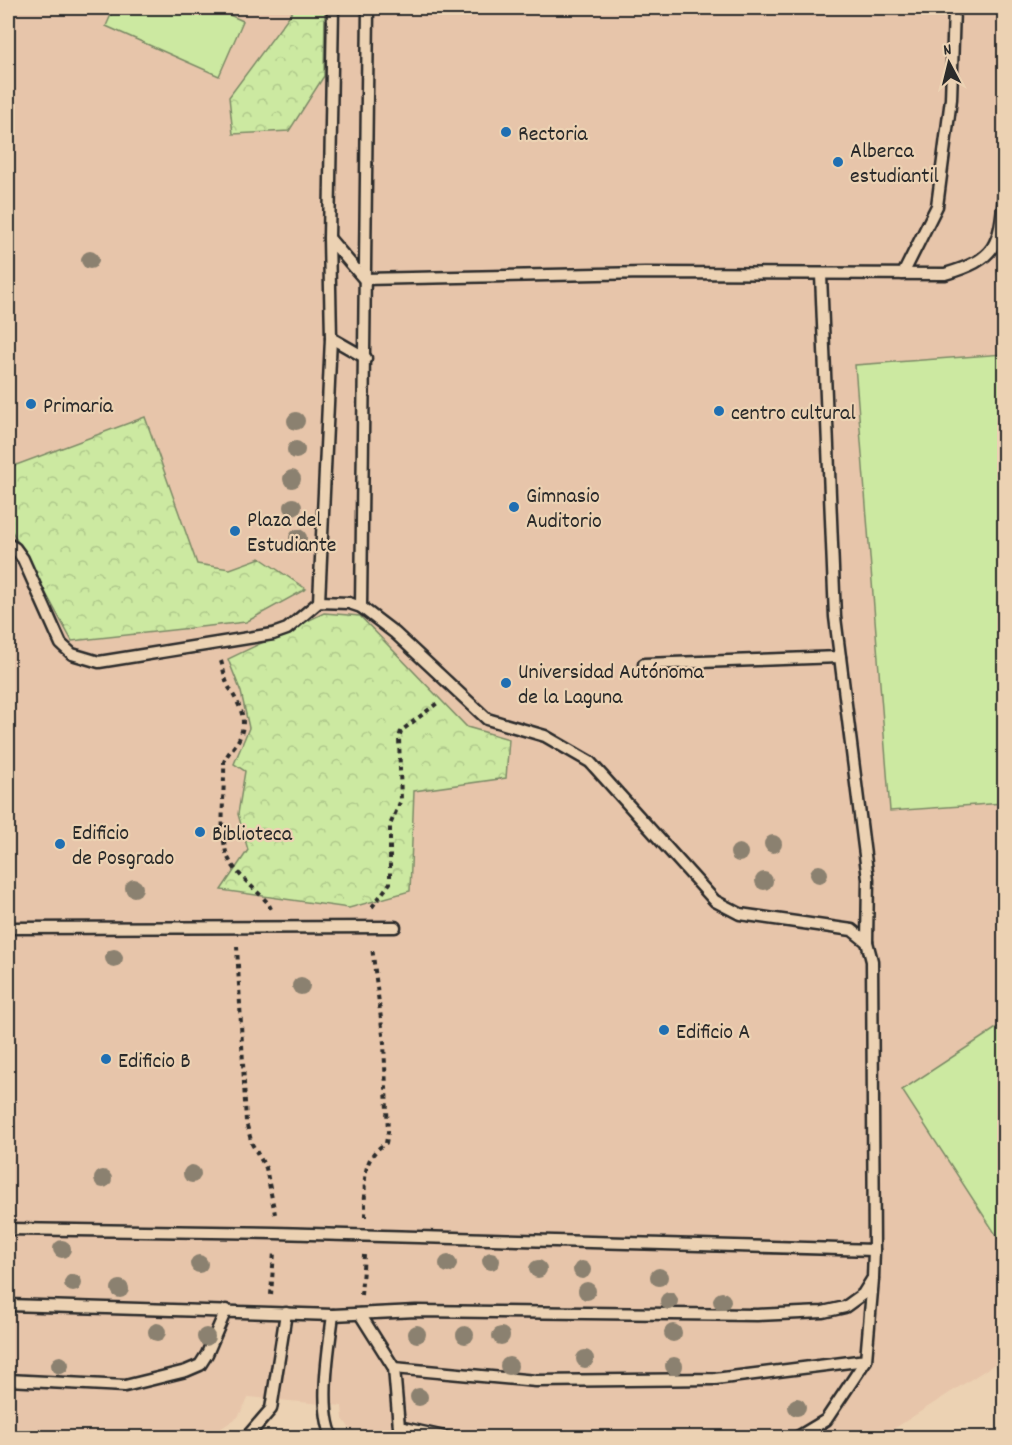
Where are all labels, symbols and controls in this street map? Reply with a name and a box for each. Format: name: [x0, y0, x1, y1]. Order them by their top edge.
north arrow: [919, 33, 979, 93]
text: N: [942, 39, 953, 62]
place label: Rectoria: [518, 120, 588, 151]
marker: Rectoria: [499, 125, 513, 139]
place label: Alberca estudiantil: [850, 137, 939, 193]
marker: Alberca estudiantil: [831, 155, 845, 169]
place label: Primaria: [43, 392, 114, 423]
marker: Primaria: [24, 397, 38, 411]
place label: centro cultural: [731, 399, 856, 430]
marker: centro cultural: [712, 404, 726, 418]
place label: Gimnasio Auditorio: [526, 482, 602, 538]
marker: Gimnasio Auditorio: [507, 500, 521, 514]
place label: Plaza del Estudiante: [247, 506, 336, 562]
marker: Plaza del Estudiante: [228, 524, 242, 538]
place label: Universidad Autónoma de la Laguna: [518, 658, 705, 714]
marker: Universidad Autónoma de la Laguna: [499, 676, 513, 690]
place label: Edificio de Posgrado: [72, 819, 174, 875]
place label: Biblioteca: [212, 820, 293, 851]
marker: Biblioteca: [193, 825, 207, 839]
marker: Edificio de Posgrado: [53, 837, 67, 851]
place label: Edificio A: [676, 1018, 750, 1049]
marker: Edificio A: [657, 1023, 671, 1037]
place label: Edificio B: [118, 1047, 191, 1078]
marker: Edificio B: [99, 1052, 113, 1066]

